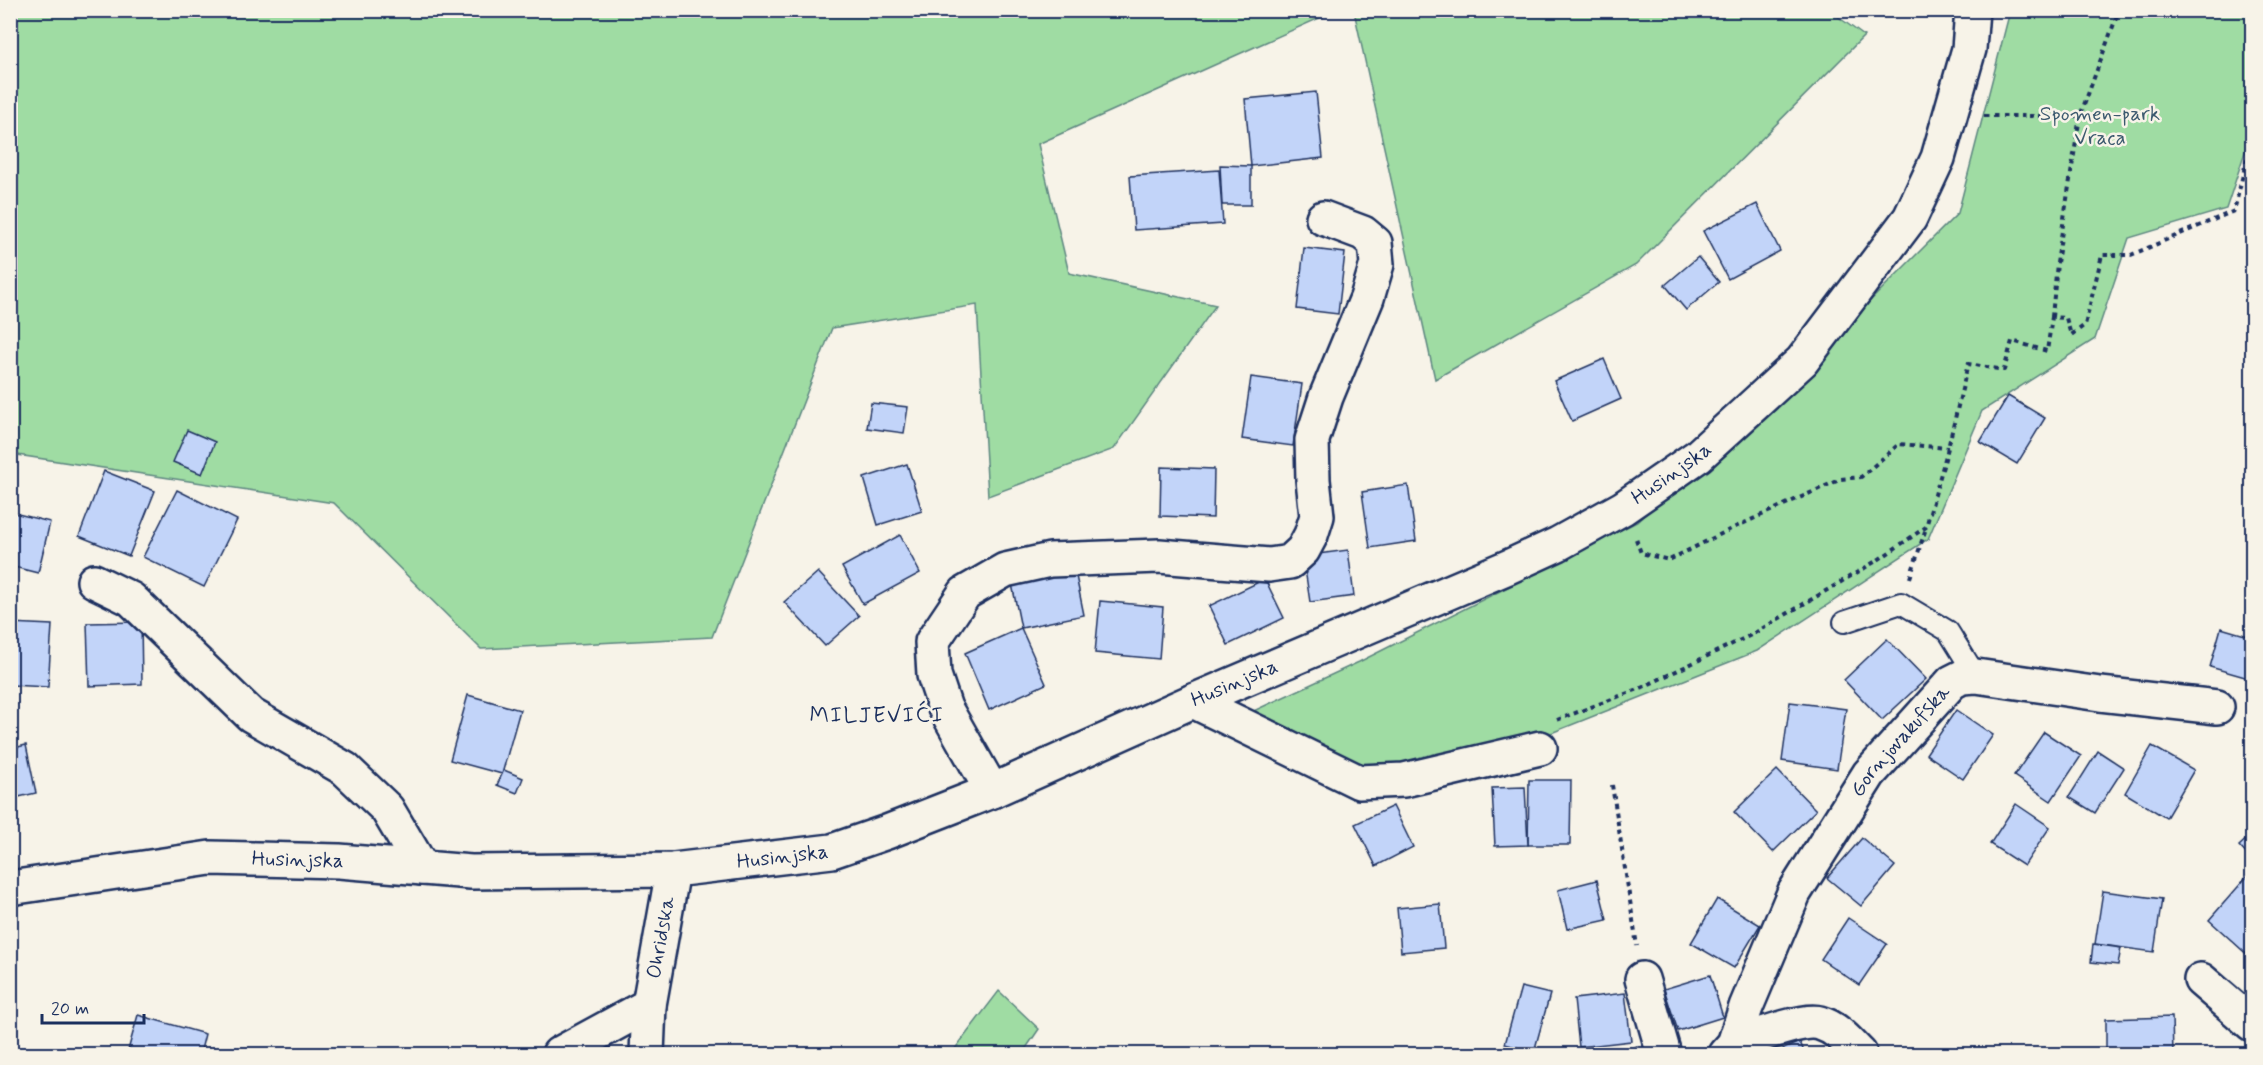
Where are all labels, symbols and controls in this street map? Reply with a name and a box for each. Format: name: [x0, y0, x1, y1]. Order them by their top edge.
park label: Spomen-park Vraca: [2040, 100, 2160, 152]
street label: Husinjska: [1626, 436, 1718, 512]
street label: Husinjska: [1187, 652, 1282, 714]
street label: Gornjovakufska: [1844, 679, 1957, 803]
district label: MILJEVIĆI: [810, 700, 944, 730]
street label: Husinjska: [735, 838, 830, 876]
street label: Husinjska: [251, 845, 344, 875]
street label: Ohridska: [640, 894, 682, 981]
scale bar: [42, 987, 144, 1025]
text: 20 m: [51, 997, 89, 1021]

